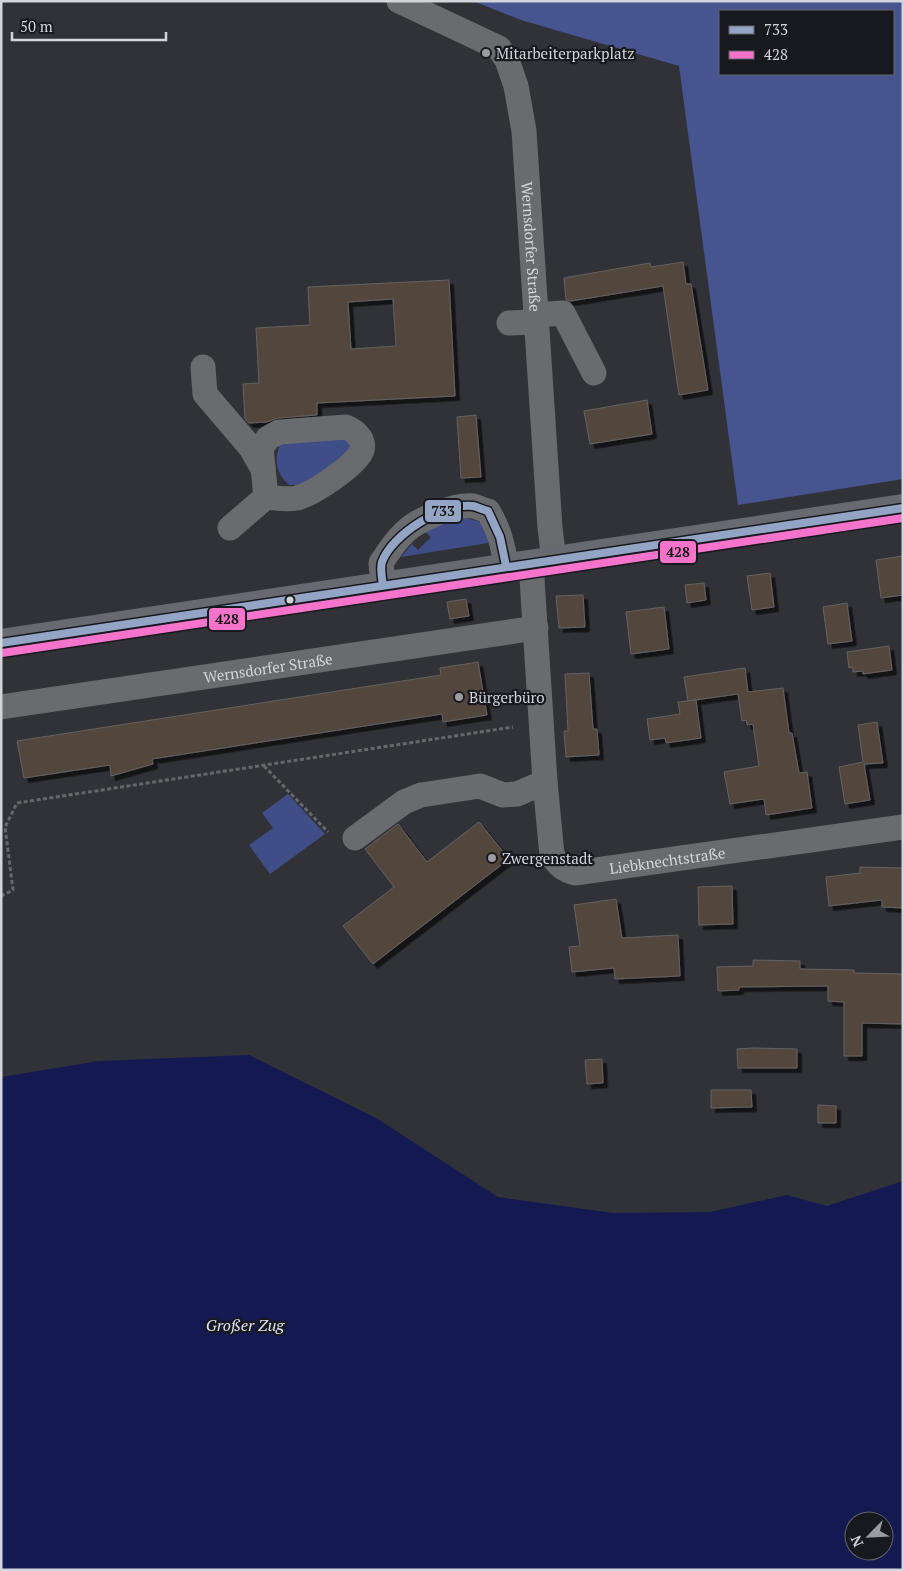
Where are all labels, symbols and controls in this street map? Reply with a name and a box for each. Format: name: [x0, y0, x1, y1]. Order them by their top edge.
scale bar: [12, 10, 166, 42]
legend: [719, 10, 894, 75]
text: 50 m: [20, 16, 53, 36]
text: 733: [764, 19, 788, 39]
place label: Mitarbeiterparkplatz: [496, 43, 635, 63]
text: 428: [764, 44, 788, 64]
marker: Mitarbeiterparkplatz: [480, 47, 492, 59]
street label: Wernsdorfer Straße: [517, 181, 546, 312]
line badge: 733: [424, 499, 462, 523]
text: 733: [431, 501, 455, 520]
line badge: 428: [659, 540, 697, 564]
text: 428: [666, 542, 690, 561]
unlabelled marker: [285, 595, 295, 605]
line badge: 428: [208, 607, 246, 631]
text: 428: [215, 609, 239, 628]
street label: Wernsdorfer Straße: [202, 648, 334, 687]
place label: Bürgerbüro: [469, 687, 545, 707]
marker: Bürgerbüro: [453, 691, 465, 703]
street label: Liebknechtstraße: [608, 842, 726, 878]
place label: Zwergenstadt: [502, 848, 593, 868]
marker: Zwergenstadt: [486, 852, 498, 864]
water label: Großer Zug: [206, 1314, 285, 1336]
north arrow: [844, 1511, 894, 1561]
text: N: [846, 1532, 868, 1550]

